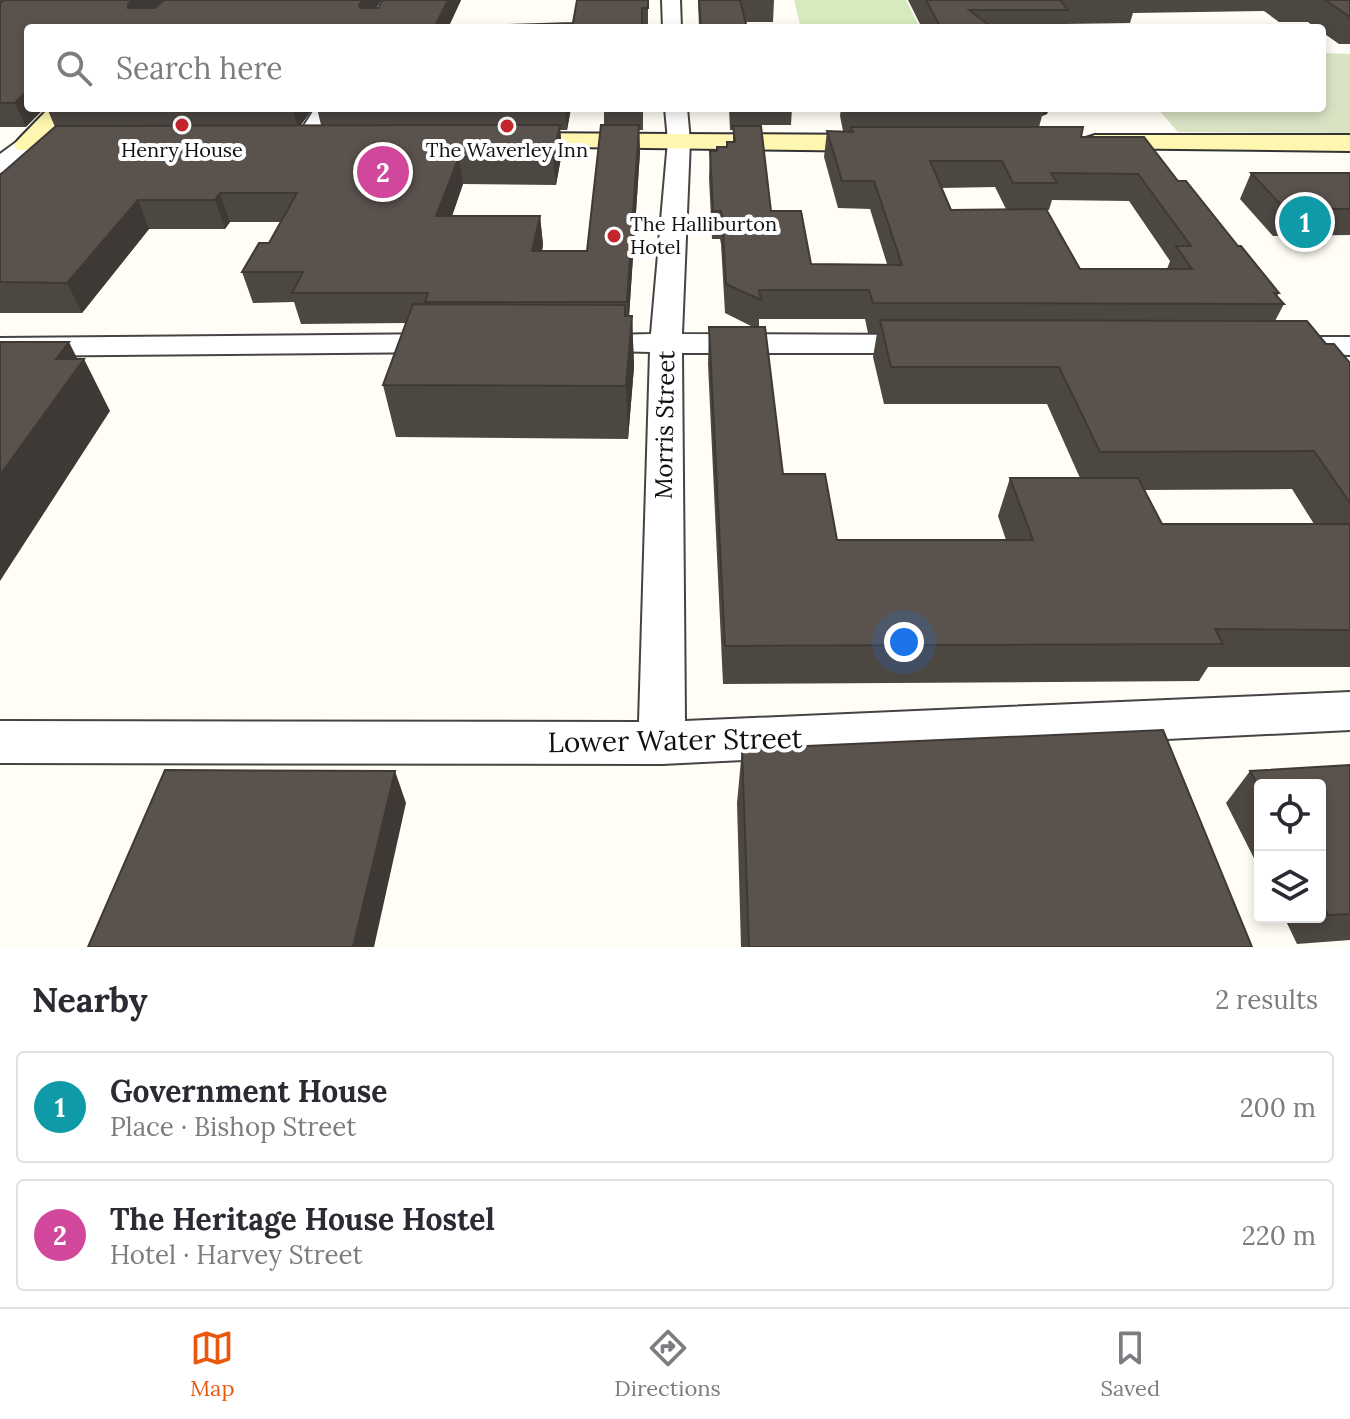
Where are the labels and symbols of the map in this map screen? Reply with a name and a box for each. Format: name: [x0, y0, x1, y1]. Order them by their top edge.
marker: Henry House: [173, 116, 191, 134]
marker: The Waverley Inn: [498, 117, 516, 135]
place label: Henry House: [121, 137, 243, 162]
place label: The Waverley Inn: [426, 137, 588, 162]
pin: 2: [357, 142, 409, 202]
pin: 1: [1279, 192, 1331, 252]
place label: The Halliburton Hotel: [630, 211, 777, 259]
marker: The Halliburton Hotel: [605, 227, 623, 245]
street label: Morris Street: [648, 350, 681, 500]
your location: [884, 622, 924, 662]
street label: Lower Water Street: [547, 720, 803, 760]

